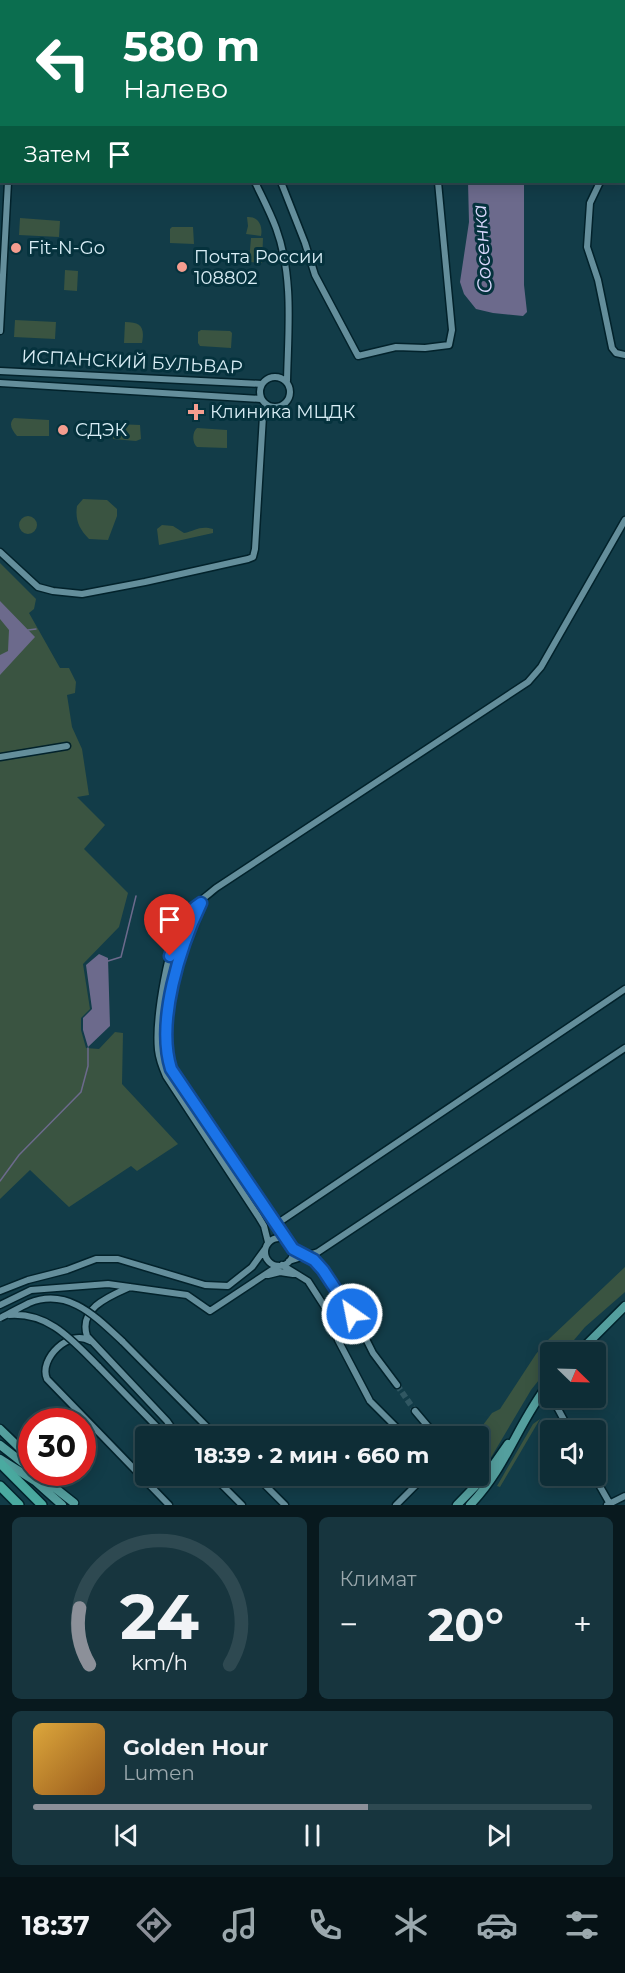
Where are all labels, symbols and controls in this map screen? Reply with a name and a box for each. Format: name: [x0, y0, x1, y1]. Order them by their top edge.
text: 580 m: [123, 20, 260, 72]
icon: left: [24, 24, 102, 102]
text: Налево: [123, 72, 228, 105]
icon: arrive: [103, 138, 136, 171]
text: Затем: [24, 141, 91, 168]
water label: Сосенка: [467, 204, 497, 294]
place label: Fit-N-Go: [28, 237, 105, 259]
marker: Fit-N-Go: [9, 241, 23, 255]
place label: Почта России 108802: [194, 246, 324, 289]
marker: Почта России 108802: [175, 260, 189, 274]
street label: ИСПАНСКИЙ БУЛЬВАР: [21, 345, 243, 379]
place label: Клиника МЦДК: [210, 401, 356, 423]
marker: Клиника МЦДК: [187, 403, 205, 421]
place label: СДЭК: [75, 419, 128, 441]
marker: СДЭК: [56, 423, 70, 437]
pin: [144, 894, 195, 956]
icon: arrive: [153, 903, 186, 936]
position arrow: [320, 1282, 384, 1346]
north arrow: [540, 1342, 606, 1408]
map controls: [540, 1342, 606, 1486]
speed limit sign: 30: [18, 1408, 96, 1486]
button: sound: [540, 1420, 606, 1486]
text: 18:39 · 2 мин · 660 m: [195, 1442, 429, 1469]
text: Климат: [340, 1567, 417, 1591]
text: 24: [120, 1579, 199, 1655]
text: 20°: [428, 1597, 504, 1652]
text: −: [340, 1604, 358, 1644]
text: +: [573, 1604, 592, 1644]
text: km/h: [131, 1649, 188, 1675]
text: Golden Hour: [123, 1734, 268, 1761]
text: Lumen: [123, 1761, 195, 1785]
icon: previous: [110, 1819, 143, 1852]
icon: pause: [296, 1819, 329, 1852]
icon: next: [482, 1819, 515, 1852]
icon: directions: [133, 1904, 175, 1946]
icon: music: [219, 1904, 261, 1946]
icon: phone: [304, 1904, 346, 1946]
icon: climate: [390, 1904, 432, 1946]
icon: car: [476, 1904, 518, 1946]
icon: filters: [561, 1904, 603, 1946]
text: 18:37: [22, 1909, 90, 1942]

